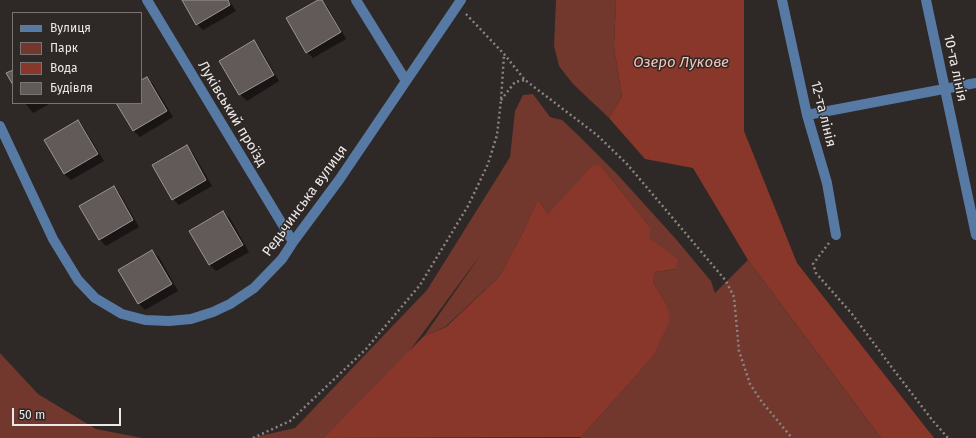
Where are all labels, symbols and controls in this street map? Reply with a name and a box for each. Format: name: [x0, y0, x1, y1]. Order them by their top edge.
legend: [12, 12, 142, 104]
text: Вулиця: [50, 21, 91, 35]
street label: 10-та лінія: [940, 33, 970, 103]
text: Парк: [50, 41, 78, 55]
water label: Озеро Лукове: [633, 54, 729, 72]
street label: Луківський проїзд: [194, 58, 270, 170]
text: Вода: [50, 61, 77, 75]
street label: 12-та лінія: [807, 79, 839, 149]
text: Будівля: [50, 81, 93, 95]
street label: Редьчинська вулиця: [259, 142, 351, 260]
scale bar: [14, 400, 123, 426]
text: 50 m: [19, 408, 45, 422]

